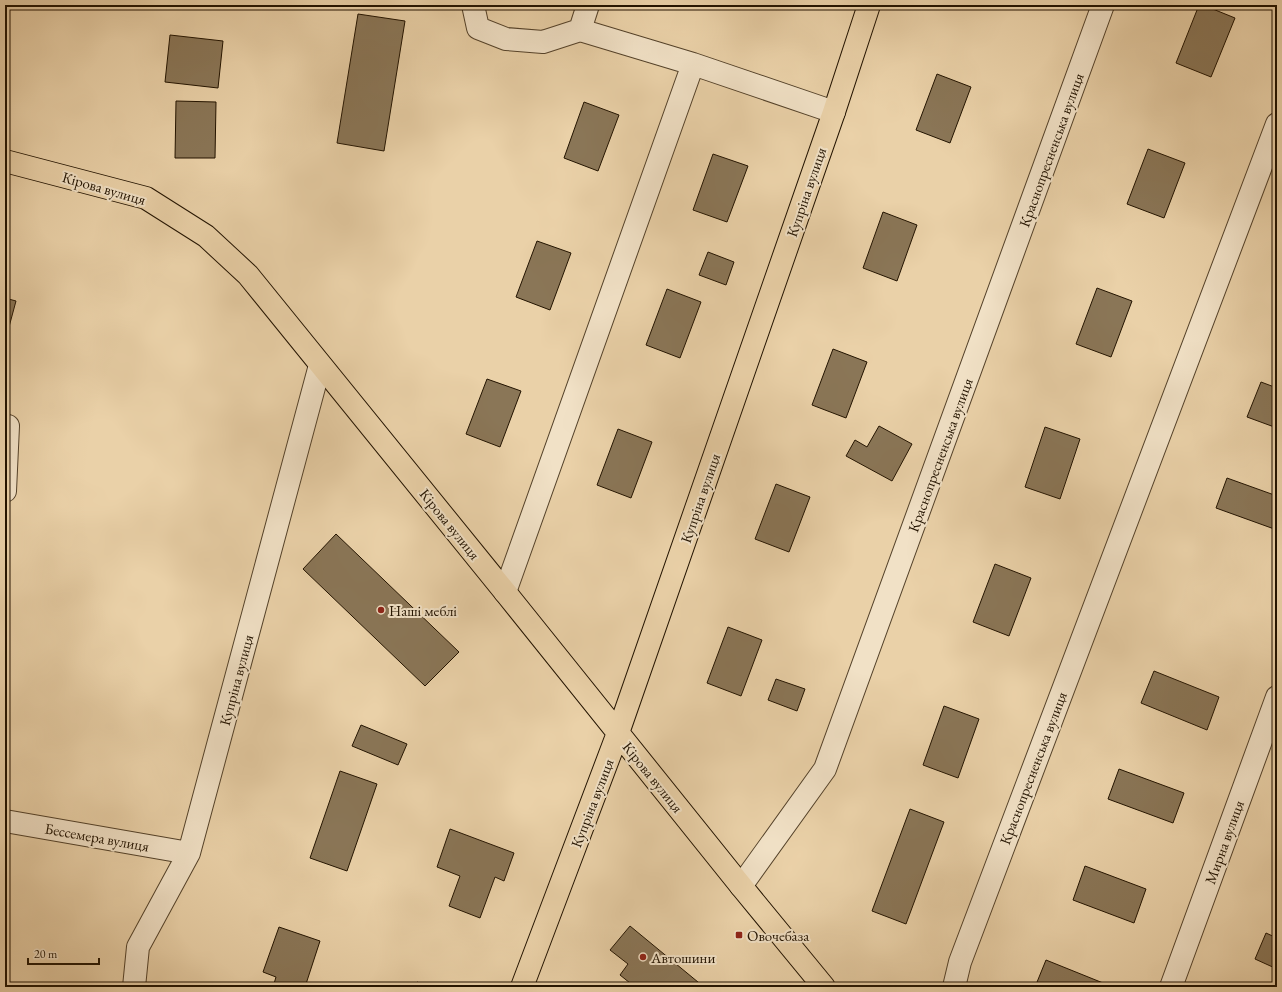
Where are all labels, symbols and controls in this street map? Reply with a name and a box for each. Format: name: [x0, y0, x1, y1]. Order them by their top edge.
street label: Краснопресненська вулиця: [1014, 70, 1088, 230]
street label: Купріна вулиця: [782, 144, 830, 239]
street label: Кірова вулиця: [60, 167, 148, 209]
street label: Краснопресненська вулиця: [903, 375, 977, 535]
street label: Купріна вулиця: [676, 450, 724, 545]
street label: Кірова вулиця: [416, 485, 485, 564]
place label: Наші меблі: [389, 601, 457, 620]
marker: Наші меблі: [376, 605, 386, 615]
street label: Купріна вулиця: [215, 632, 257, 728]
street label: Краснопресненська вулиця: [995, 689, 1071, 847]
street label: Кірова вулиця: [619, 738, 688, 817]
street label: Купріна вулиця: [566, 756, 618, 850]
street label: Мирна вулиця: [1200, 797, 1248, 887]
street label: Бессемера вулиця: [43, 818, 151, 856]
place label: Овочебаза: [747, 926, 809, 945]
marker: Овочебаза: [734, 930, 744, 940]
scale bar: [28, 940, 99, 966]
text: 20 m: [34, 946, 58, 962]
place label: Автошини: [650, 948, 715, 967]
marker: Автошини: [638, 952, 648, 962]

